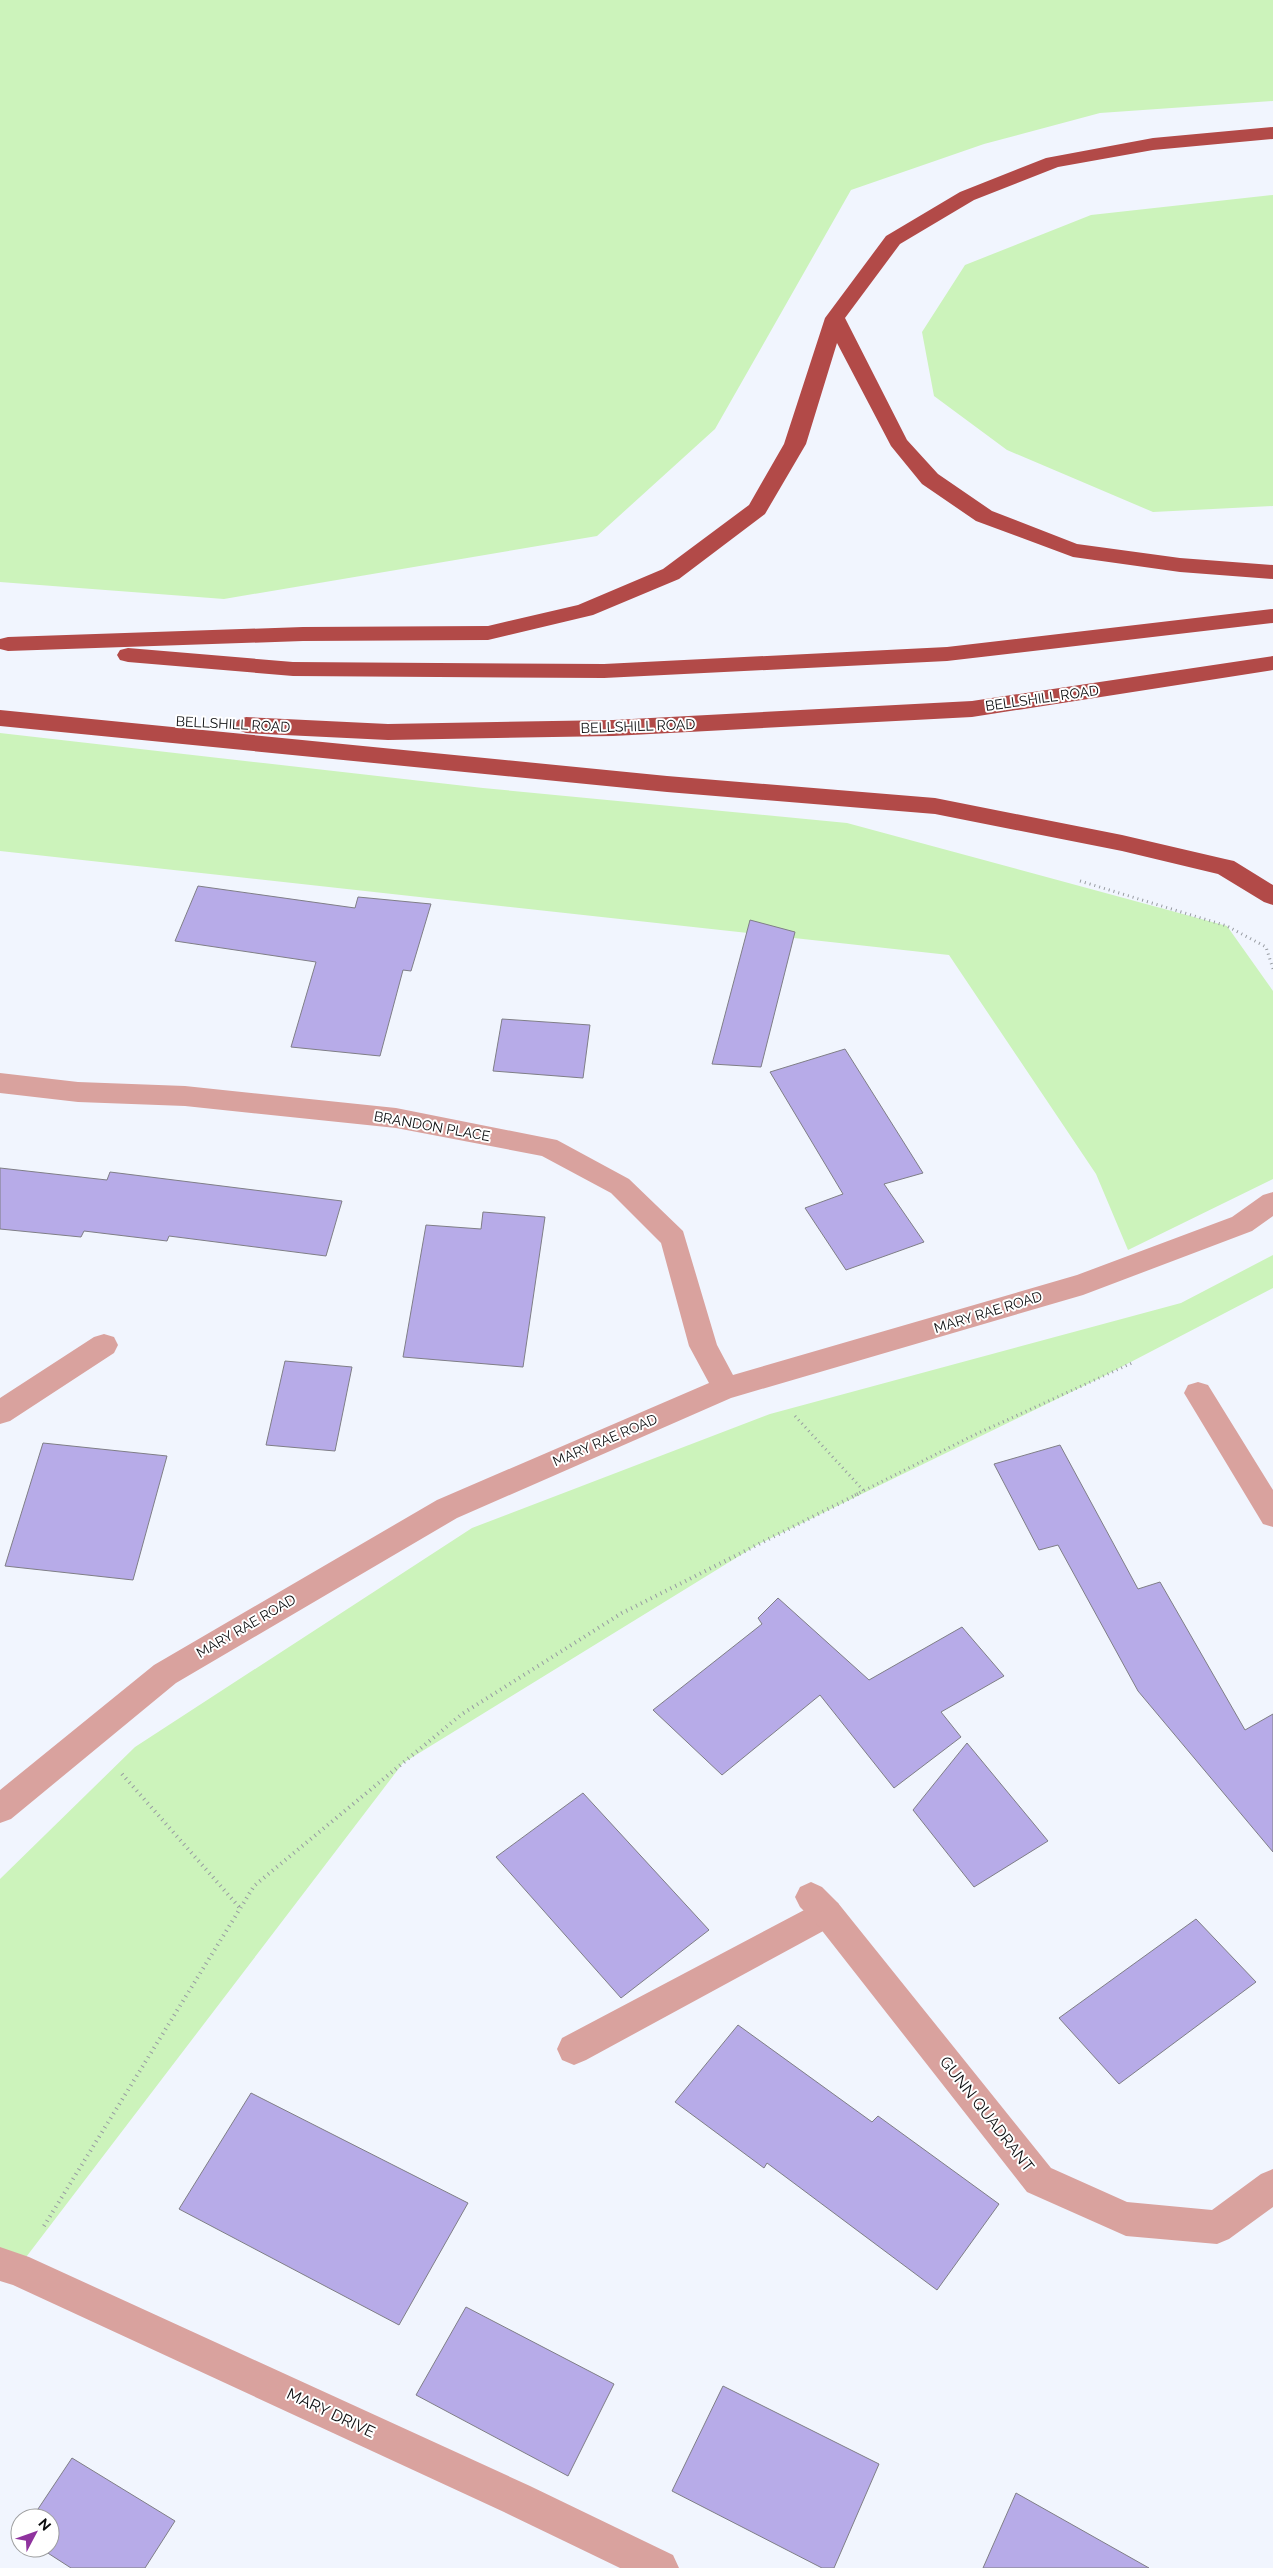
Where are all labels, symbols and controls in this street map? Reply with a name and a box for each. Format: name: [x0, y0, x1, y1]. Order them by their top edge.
street label: BELLSHILL ROAD: [984, 682, 1100, 714]
street label: BELLSHILL ROAD: [175, 713, 291, 735]
street label: BELLSHILL ROAD: [580, 716, 696, 736]
street label: BRANDON PLACE: [373, 1108, 491, 1144]
street label: MARY RAE ROAD: [932, 1288, 1044, 1336]
street label: MARY RAE ROAD: [550, 1411, 660, 1469]
street label: MARY RAE ROAD: [193, 1591, 299, 1661]
street label: GUNN QUADRANT: [936, 2052, 1038, 2176]
street label: MARY DRIVE: [284, 2384, 378, 2442]
north arrow: [10, 2508, 60, 2558]
text: N: [35, 2515, 54, 2534]

